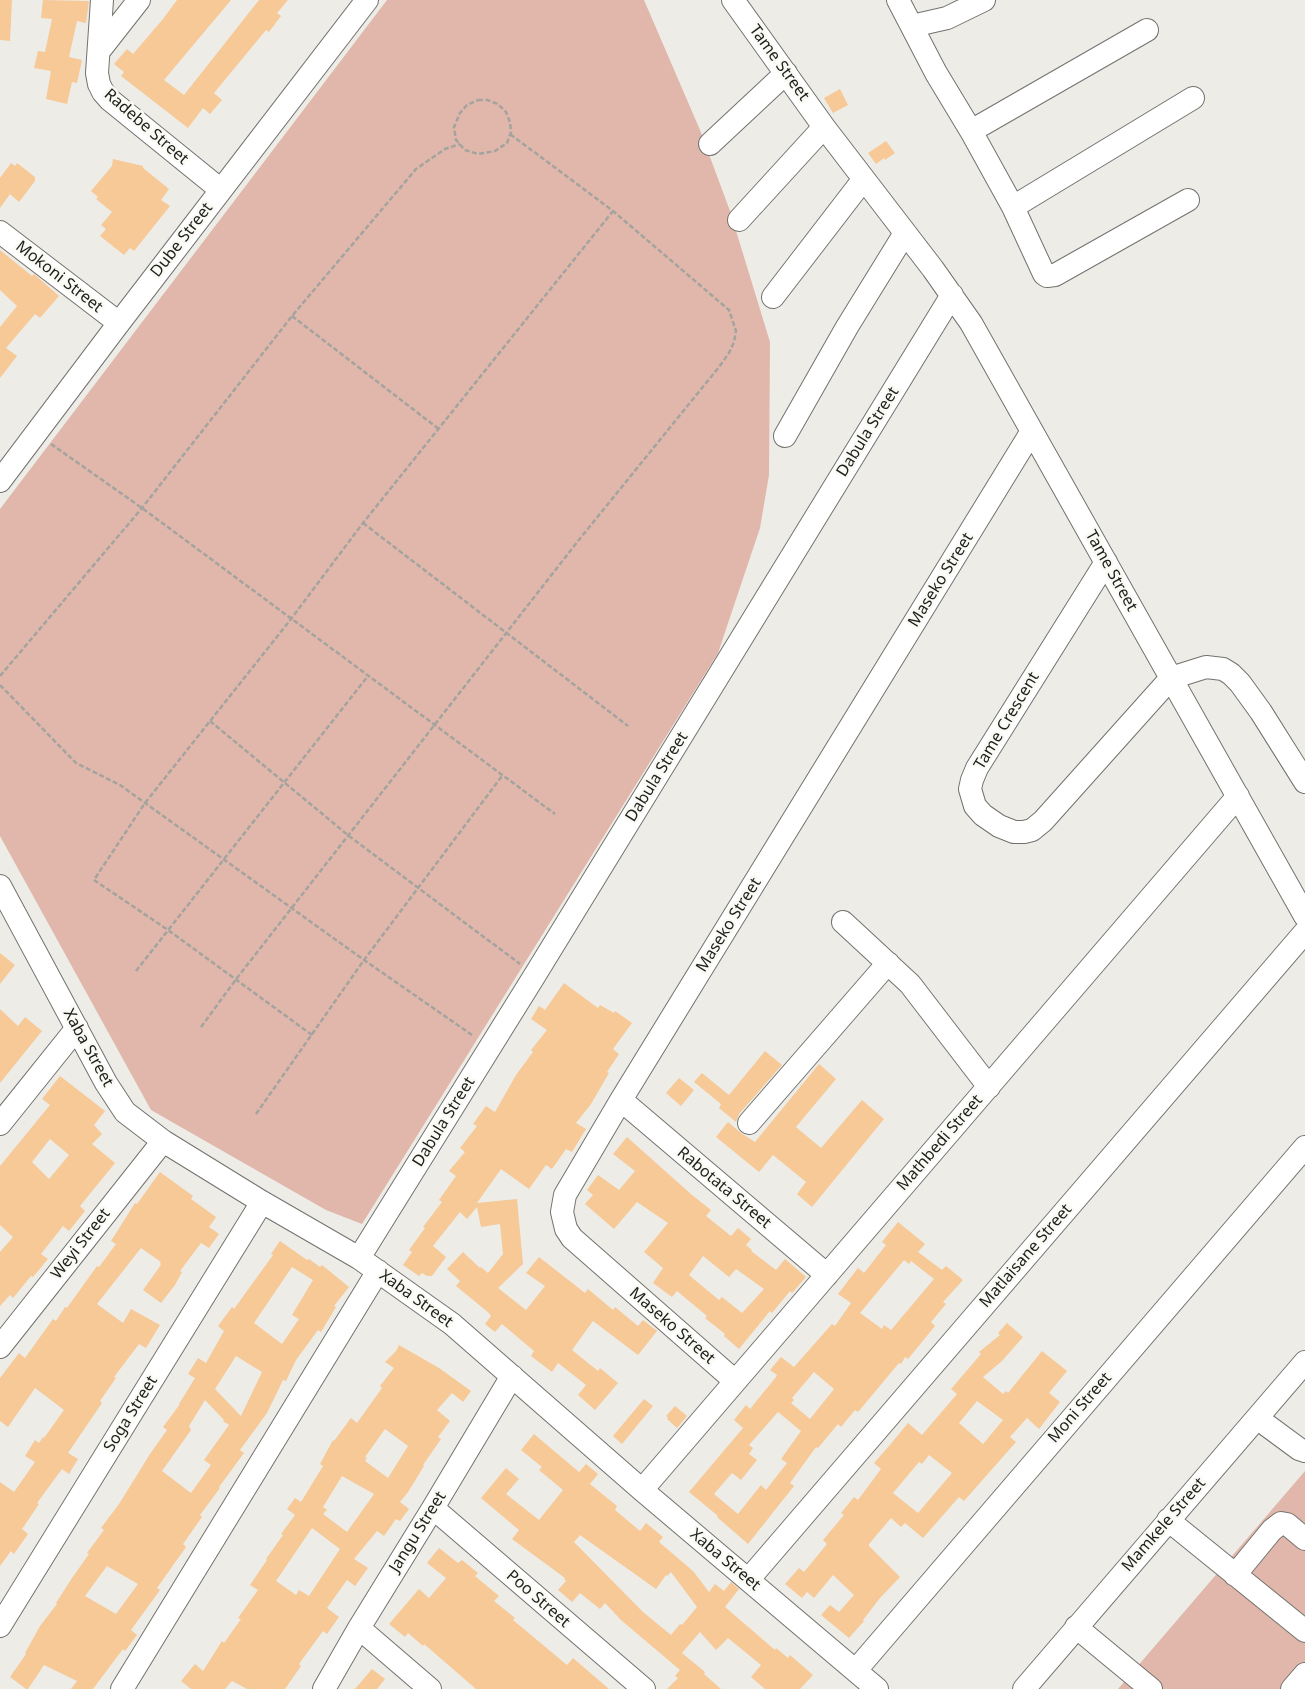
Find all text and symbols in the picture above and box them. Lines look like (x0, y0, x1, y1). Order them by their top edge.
street label: Tame Street (745, 21, 813, 105)
street label: Radebe Street (100, 85, 192, 169)
street label: Dube Street (147, 199, 217, 281)
street label: Mokoni Street (12, 237, 106, 317)
street label: Dabula Street (833, 384, 903, 480)
street label: Tame Street (1081, 527, 1141, 615)
street label: Maseko Street (904, 529, 978, 631)
street label: Tame Crescent (970, 669, 1044, 773)
street label: Dabula Street (622, 729, 692, 825)
street label: Maseko Street (692, 874, 766, 976)
street label: Xaba Street (59, 1006, 117, 1090)
street label: Dabula Street (409, 1074, 479, 1170)
street label: Mathbedi Street (893, 1091, 987, 1195)
street label: Rabotata Street (673, 1143, 775, 1233)
street label: Matlaisane Street (976, 1200, 1076, 1312)
street label: Weyi Street (47, 1205, 115, 1283)
street label: Xaba Street (376, 1266, 456, 1332)
street label: Maseko Street (625, 1284, 719, 1368)
street label: Moni Street (1044, 1369, 1116, 1447)
street label: Soga Street (100, 1372, 162, 1456)
street label: Mamkele Street (1118, 1474, 1210, 1576)
street label: Jangu Street (386, 1488, 450, 1576)
street label: Xaba Street (686, 1525, 764, 1595)
street label: Poo Street (502, 1566, 574, 1632)

